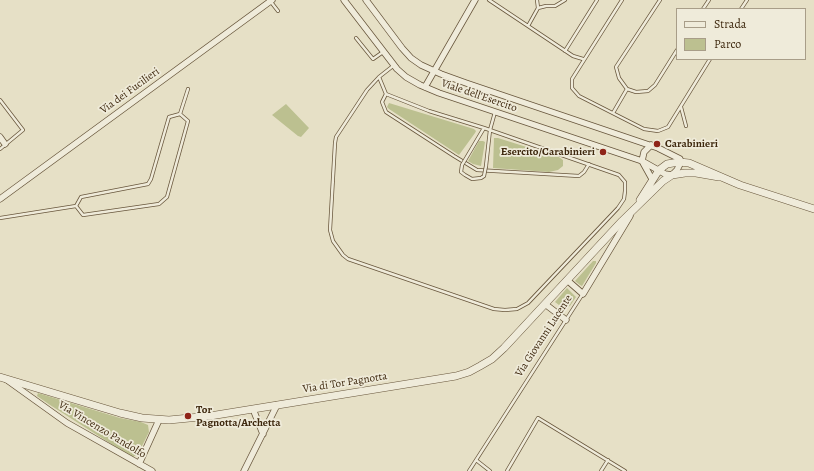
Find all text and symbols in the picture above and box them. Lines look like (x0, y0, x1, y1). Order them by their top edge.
legend (676, 8, 806, 60)
text: Strada (714, 16, 746, 32)
text: Parco (714, 36, 741, 52)
street label: Via dei Fucilieri (98, 65, 162, 117)
street label: Viale dell'Esercito (439, 77, 519, 115)
place label: Carabinieri (665, 137, 718, 151)
marker: Carabinieri (652, 139, 662, 149)
place label: Esercito/Carabinieri (501, 145, 595, 159)
marker: Esercito/Carabinieri (598, 147, 608, 157)
street label: Via Giovanni Lucente (513, 293, 575, 379)
street label: Via di Tor Pagnotta (302, 370, 388, 396)
street label: Via Vincenzo Pandolfo (56, 399, 148, 461)
place label: Tor Pagnotta/Archetta (196, 403, 281, 429)
marker: Tor Pagnotta/Archetta (183, 411, 193, 421)

